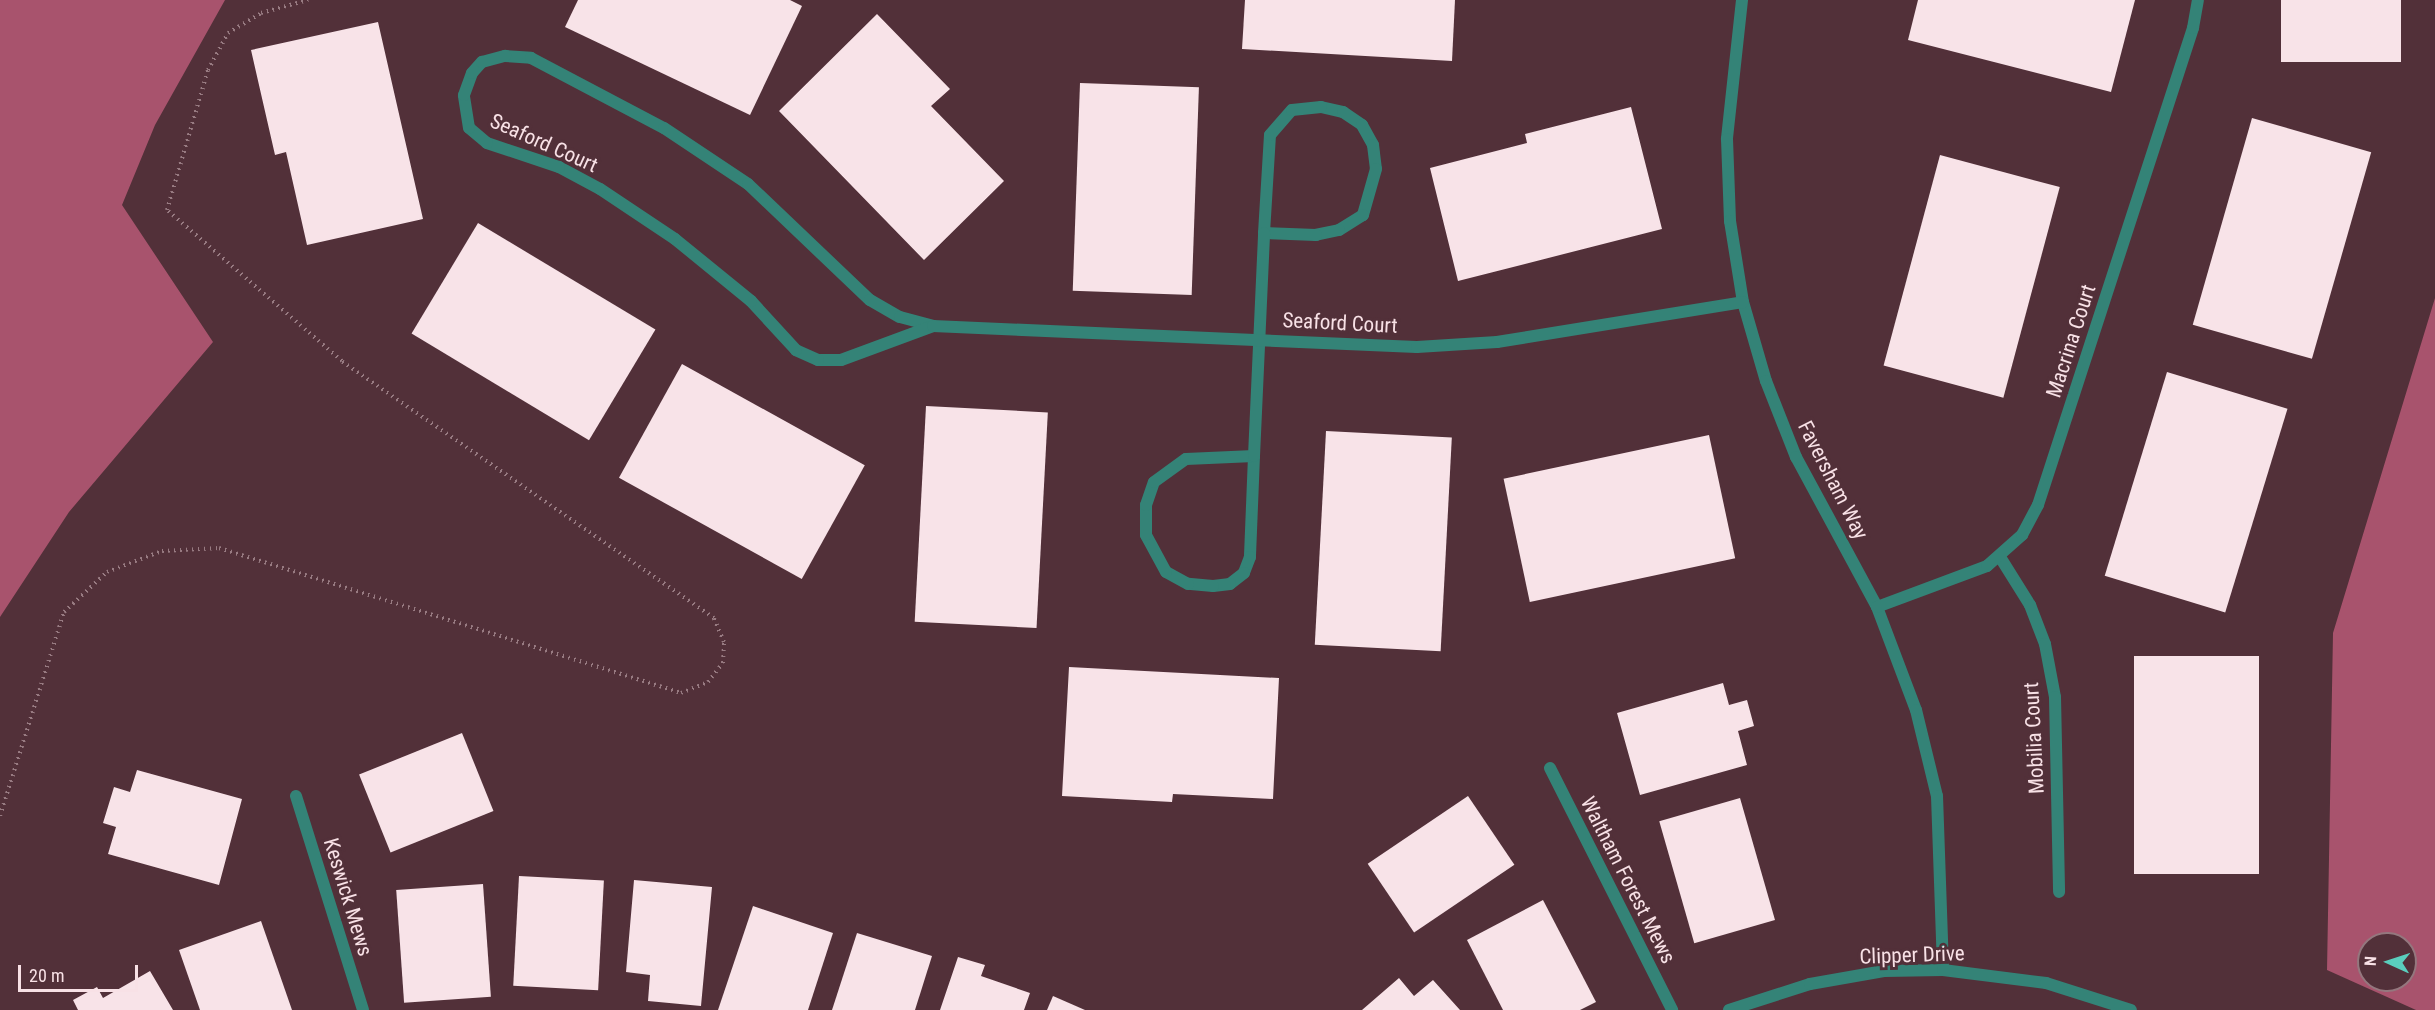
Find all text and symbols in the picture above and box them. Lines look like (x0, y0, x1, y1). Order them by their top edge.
street label: Seaford Court (486, 108, 602, 178)
street label: Macrina Court (2041, 281, 2101, 401)
street label: Seaford Court (1282, 307, 1398, 339)
street label: Faversham Way (1792, 417, 1874, 543)
street label: Mobilia Court (2018, 682, 2050, 794)
street label: Waltham Forest Mews (1575, 792, 1681, 968)
street label: Keswick Mews (318, 835, 378, 959)
north arrow (2357, 932, 2417, 992)
street label: Clipper Drive (1859, 941, 1965, 969)
scale bar (21, 953, 141, 991)
text: N (2361, 956, 2380, 967)
text: 20 m (29, 965, 64, 986)

